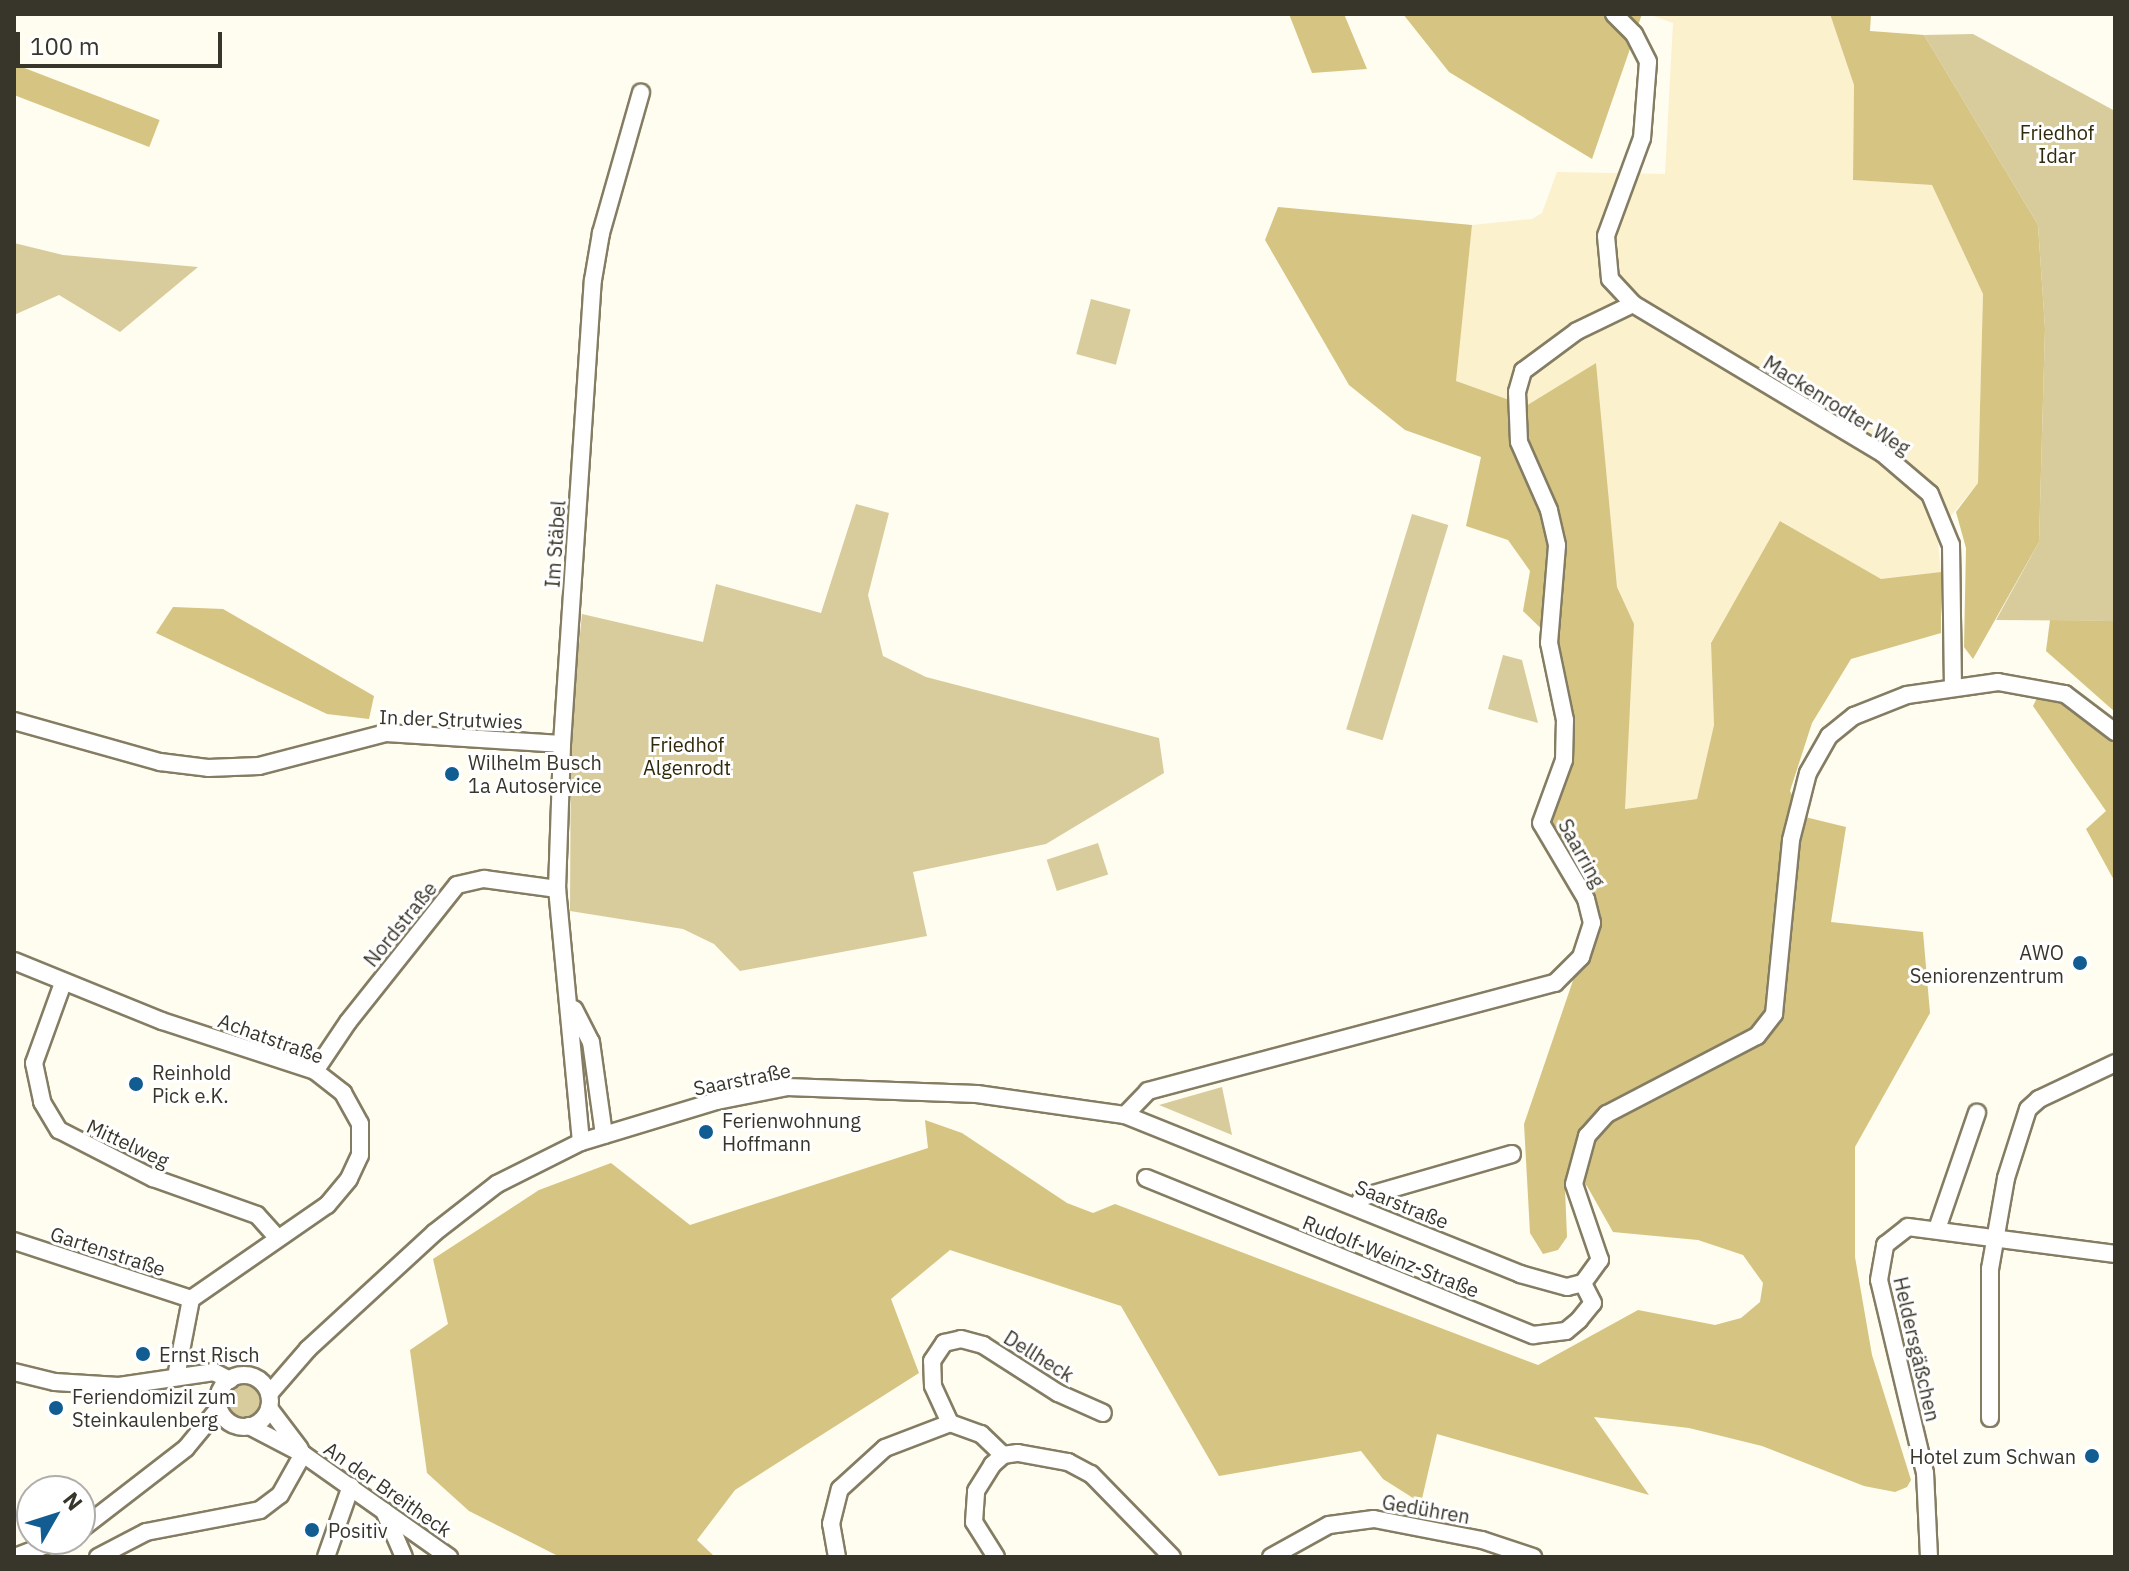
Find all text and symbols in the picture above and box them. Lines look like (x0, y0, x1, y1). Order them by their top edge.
scale bar (20, 16, 226, 66)
text: 100 m (30, 30, 100, 62)
park label: Friedhof Idar (2020, 121, 2094, 168)
street label: Mackenrodter Weg (1759, 350, 1915, 460)
street label: Im Stäbel (540, 500, 570, 588)
street label: In der Strutwies (379, 704, 523, 734)
park label: Friedhof Algenrodt (643, 733, 731, 780)
place label: Wilhelm Busch 1a Autoservice (468, 750, 602, 797)
marker: Wilhelm Busch 1a Autoservice (443, 765, 461, 783)
street label: Saarring (1553, 815, 1611, 891)
street label: Nordstraße (358, 877, 442, 971)
place label: AWO Seniorenzentrum (1910, 940, 2064, 987)
marker: AWO Seniorenzentrum (2071, 954, 2089, 972)
street label: Achatstraße (215, 1008, 327, 1068)
street label: Saarstraße (691, 1058, 793, 1100)
place label: Reinhold Pick e.K. (152, 1060, 231, 1107)
marker: Reinhold Pick e.K. (127, 1075, 145, 1093)
place label: Ferienwohnung Hoffmann (722, 1108, 861, 1155)
street label: Mittelweg (83, 1113, 173, 1173)
marker: Ferienwohnung Hoffmann (697, 1123, 715, 1141)
street label: Saarstraße (1352, 1174, 1452, 1234)
street label: Rudolf-Weinz-Straße (1299, 1210, 1483, 1302)
street label: Gartenstraße (47, 1221, 169, 1281)
street label: Heldersgäßchen (1889, 1274, 1945, 1424)
street label: Dellheck (1000, 1325, 1078, 1387)
place label: Ernst Risch (159, 1342, 260, 1366)
marker: Ernst Risch (134, 1345, 152, 1363)
place label: Feriendomizil zum Steinkaulenberg (72, 1384, 236, 1431)
marker: Feriendomizil zum Steinkaulenberg (47, 1399, 65, 1417)
street label: An der Breitheck (320, 1436, 456, 1542)
place label: Hotel zum Schwan (1910, 1444, 2076, 1468)
marker: Hotel zum Schwan (2083, 1447, 2101, 1465)
north arrow (16, 1475, 96, 1555)
text: N (57, 1486, 90, 1516)
street label: Gedühren (1380, 1489, 1472, 1529)
place label: Positiv (328, 1518, 388, 1542)
marker: Positiv (303, 1521, 321, 1539)

